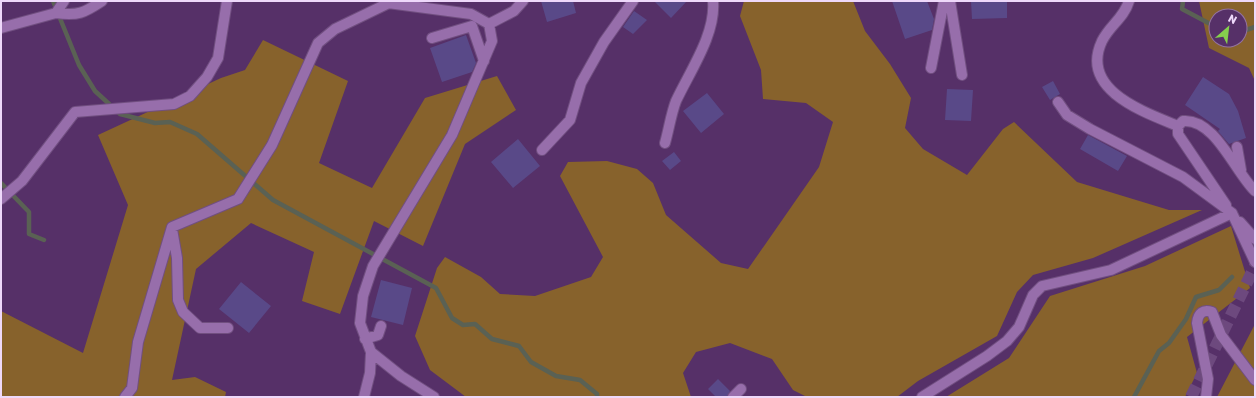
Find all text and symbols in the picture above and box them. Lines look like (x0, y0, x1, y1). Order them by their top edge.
north arrow (1208, 8, 1248, 48)
text: N (1226, 12, 1239, 27)

